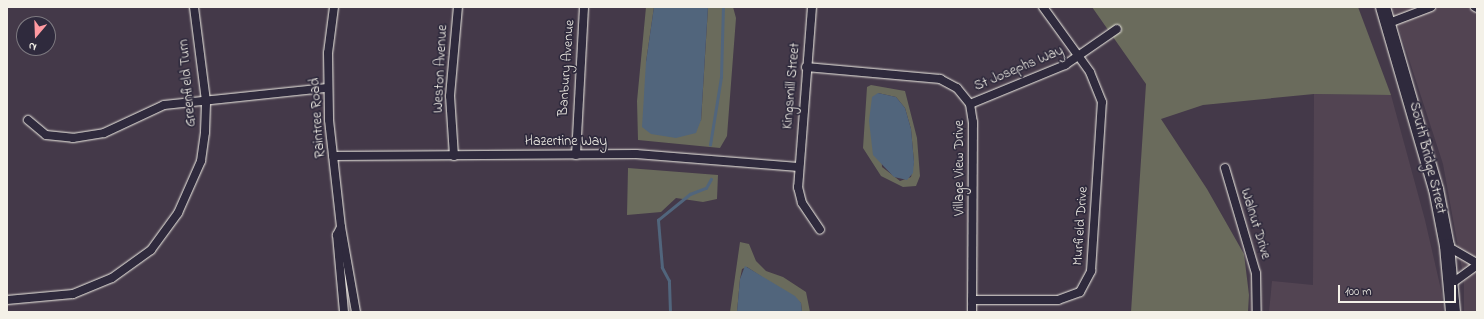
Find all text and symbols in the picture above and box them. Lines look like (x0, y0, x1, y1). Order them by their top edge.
north arrow (16, 16, 56, 56)
street label: Banbury Avenue (555, 19, 579, 117)
street label: Weston Avenue (430, 24, 452, 114)
text: N (26, 38, 39, 55)
street label: Greenfield Turn (176, 38, 200, 128)
street label: Kingsmill Street (780, 42, 804, 130)
street label: St Josephs Way (972, 43, 1066, 95)
street label: Raintree Road (307, 77, 329, 159)
street label: South Bridge Street (1405, 100, 1449, 216)
street label: Village View Drive (952, 120, 968, 216)
street label: Hazertine Way (525, 134, 607, 150)
street label: Murfield Drive (1070, 186, 1092, 266)
street label: Walnut Drive (1236, 187, 1274, 261)
scale bar (1340, 277, 1458, 303)
text: 100 m (1345, 283, 1372, 301)

